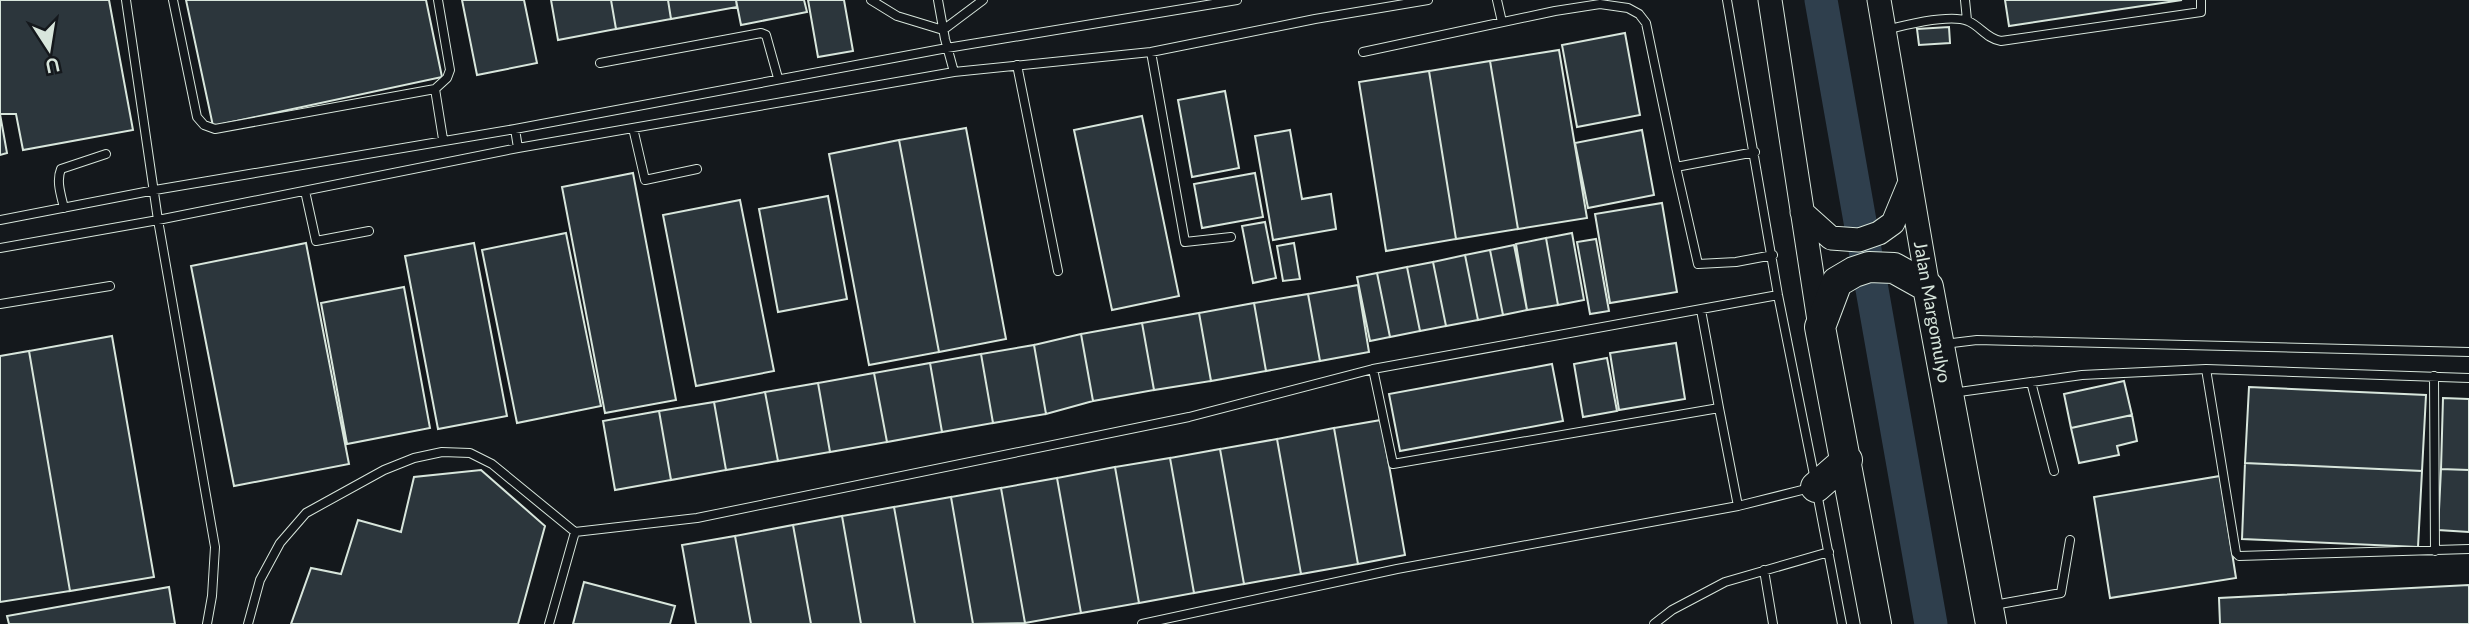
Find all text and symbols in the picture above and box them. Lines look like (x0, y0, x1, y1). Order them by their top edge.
north arrow (14, 14, 84, 84)
text: U (43, 53, 62, 79)
street label: Jalan Margomulyo (1910, 239, 1956, 385)

